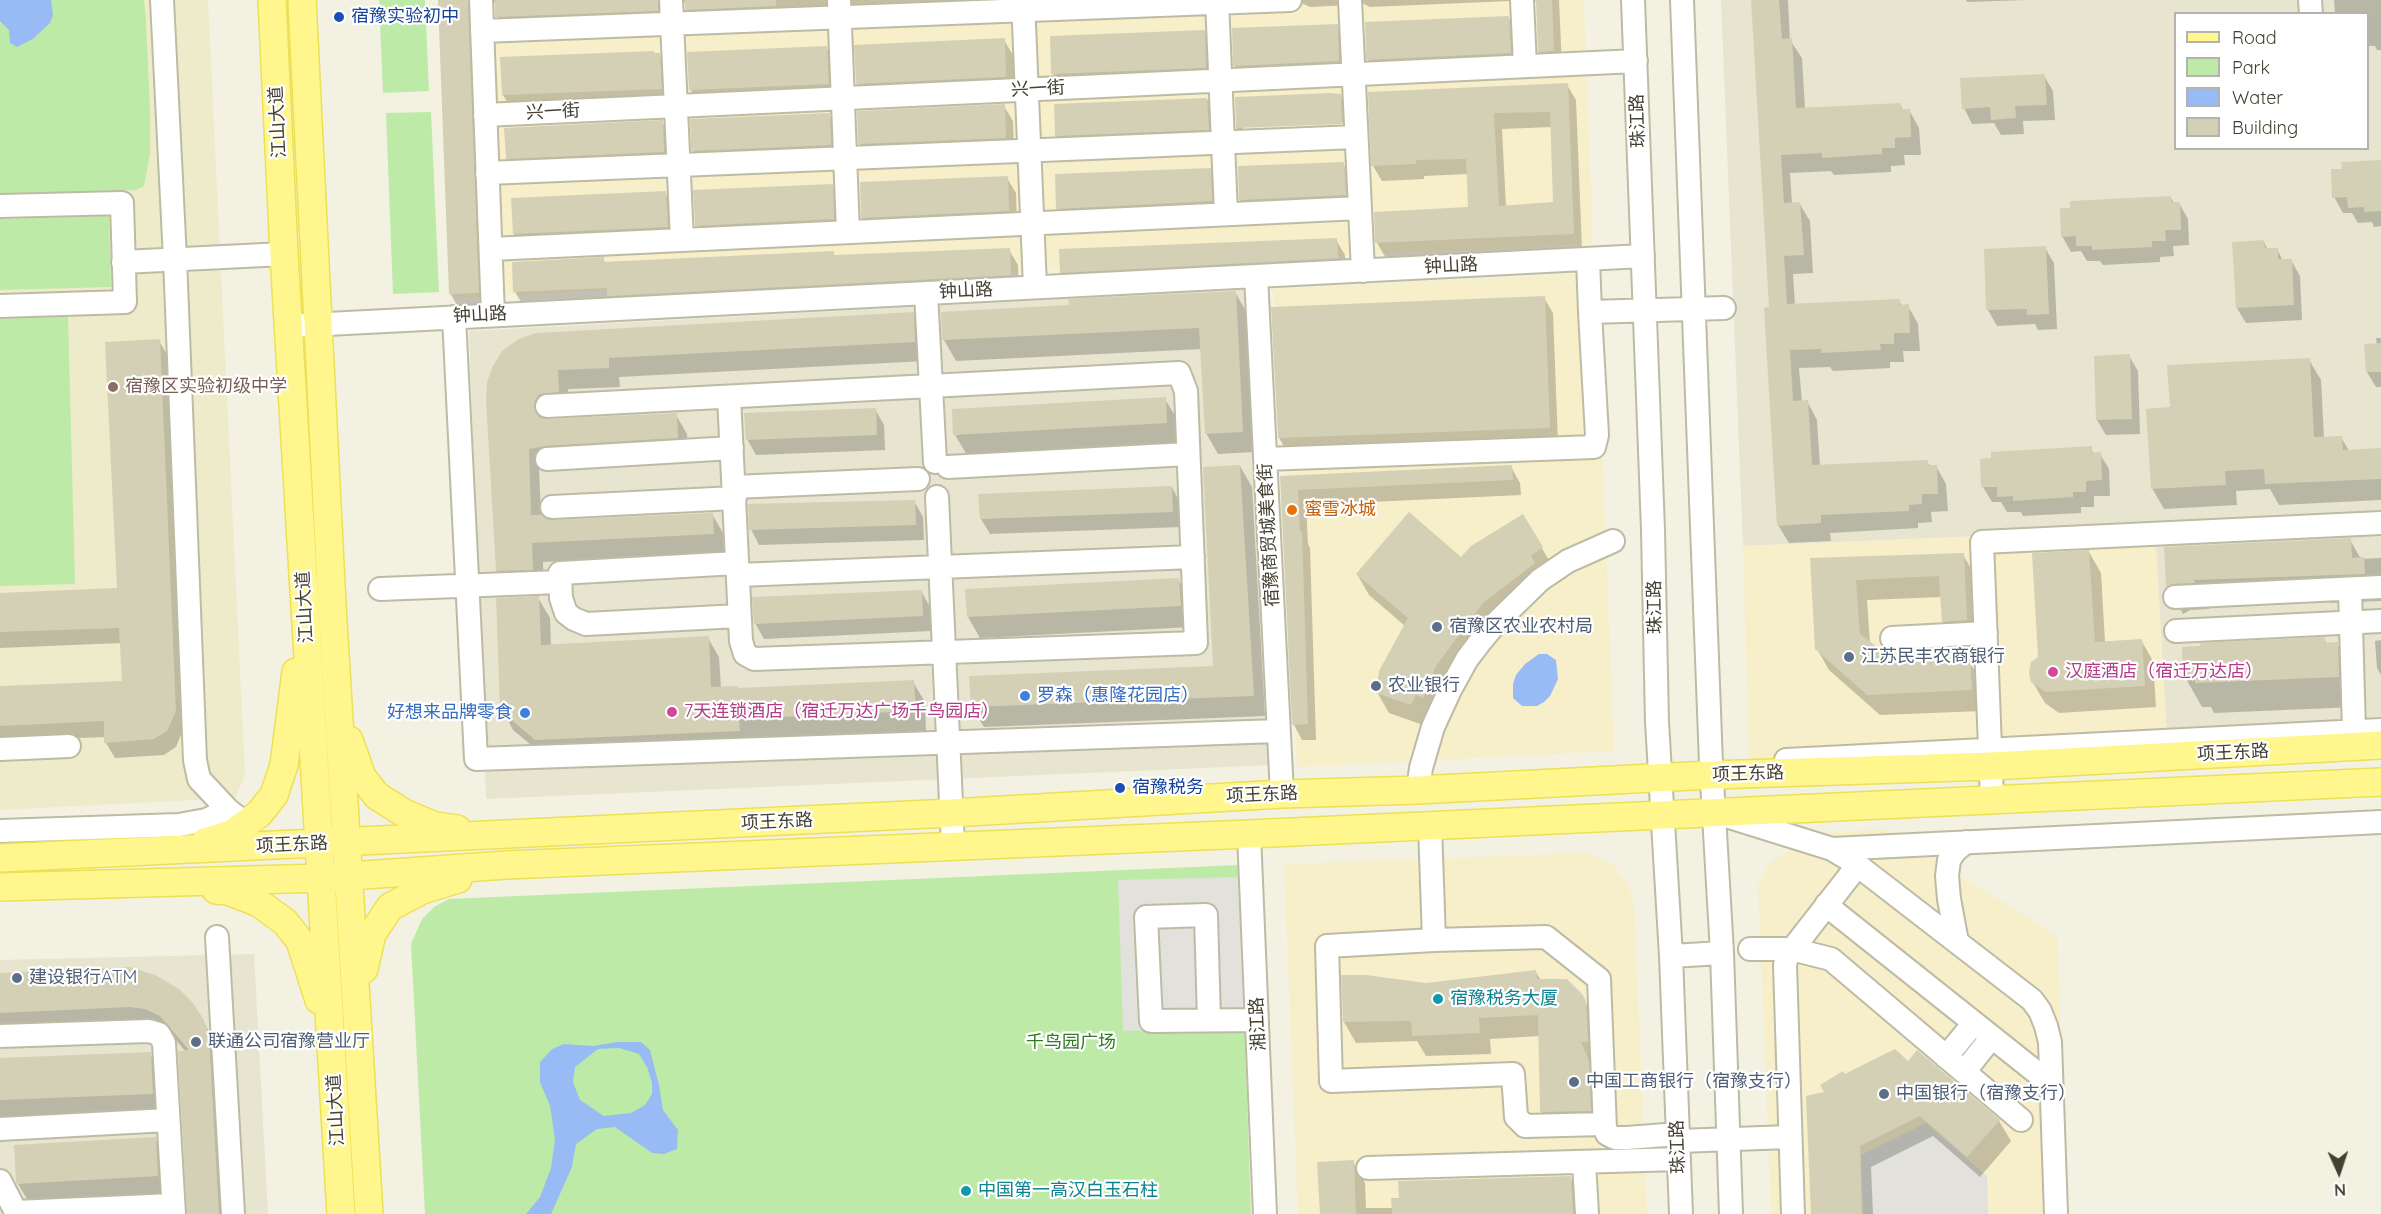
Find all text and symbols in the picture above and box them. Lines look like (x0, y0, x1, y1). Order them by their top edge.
place label: 宿豫实验初中 (351, 6, 459, 28)
marker: 宿豫实验初中 (332, 10, 346, 24)
legend (2174, 12, 2369, 150)
text: Road (2232, 26, 2277, 49)
text: Park (2232, 56, 2270, 79)
street label: 兴一街 (1010, 77, 1066, 101)
street label: 江山大道 (265, 85, 291, 159)
text: Water (2232, 86, 2283, 109)
street label: 珠江路 (1626, 94, 1650, 148)
street label: 兴一街 (525, 100, 581, 124)
text: Building (2232, 116, 2298, 139)
street label: 钟山路 (1423, 254, 1479, 278)
street label: 钟山路 (938, 279, 994, 303)
street label: 钟山路 (452, 303, 508, 327)
place label: 宿豫区实验初级中学 (125, 376, 287, 398)
marker: 宿豫区实验初级中学 (106, 380, 120, 394)
street label: 宿豫商贸城美食街 (1254, 463, 1284, 607)
place label: 蜜雪冰城 (1304, 499, 1376, 521)
marker: 蜜雪冰城 (1285, 503, 1299, 517)
street label: 江山大道 (292, 570, 318, 644)
street label: 珠江路 (1644, 580, 1666, 634)
place label: 宿豫区农业农村局 (1449, 616, 1593, 638)
marker: 宿豫区农业农村局 (1430, 620, 1444, 634)
place label: 江苏民丰农商银行 (1861, 646, 2005, 668)
marker: 江苏民丰农商银行 (1842, 650, 1856, 664)
place label: 汉庭酒店（宿迁万达店） (2065, 661, 2263, 683)
marker: 汉庭酒店（宿迁万达店） (2046, 665, 2060, 679)
place label: 农业银行 (1388, 675, 1460, 697)
marker: 农业银行 (1369, 679, 1383, 693)
place label: 罗森（惠隆花园店） (1037, 685, 1199, 707)
marker: 罗森（惠隆花园店） (1018, 689, 1032, 703)
place label: 7天连锁酒店（宿迁万达广场千鸟园店） (684, 701, 999, 723)
place label: 好想来品牌零食 (387, 702, 513, 724)
marker: 7天连锁酒店（宿迁万达广场千鸟园店） (665, 705, 679, 719)
marker: 好想来品牌零食 (518, 706, 532, 720)
street label: 项王东路 (2196, 740, 2270, 766)
street label: 项王东路 (1712, 762, 1784, 786)
place label: 宿豫税务 (1132, 777, 1204, 799)
marker: 宿豫税务 (1113, 781, 1127, 795)
street label: 项王东路 (1225, 782, 1299, 808)
street label: 项王东路 (740, 809, 814, 835)
street label: 项王东路 (255, 832, 329, 858)
place label: 建设银行ATM (29, 967, 138, 989)
marker: 建设银行ATM (10, 971, 24, 985)
place label: 宿豫税务大厦 (1450, 988, 1558, 1010)
marker: 宿豫税务大厦 (1431, 992, 1445, 1006)
street label: 湘江路 (1246, 996, 1270, 1052)
place label: 联通公司宿豫营业厅 (208, 1031, 370, 1053)
park label: 千鸟园广场 (1026, 1032, 1116, 1054)
marker: 联通公司宿豫营业厅 (189, 1035, 203, 1049)
place label: 中国工商银行（宿豫支行） (1586, 1071, 1802, 1093)
street label: 江山大道 (323, 1073, 349, 1147)
marker: 中国工商银行（宿豫支行） (1567, 1075, 1581, 1089)
place label: 中国银行（宿豫支行） (1896, 1083, 2076, 1105)
marker: 中国银行（宿豫支行） (1877, 1087, 1891, 1101)
street label: 珠江路 (1666, 1120, 1690, 1174)
north arrow (2309, 1142, 2369, 1202)
place label: 中国第一高汉白玉石柱 (978, 1180, 1158, 1202)
text: N (2334, 1180, 2346, 1200)
marker: 中国第一高汉白玉石柱 (959, 1184, 973, 1198)

